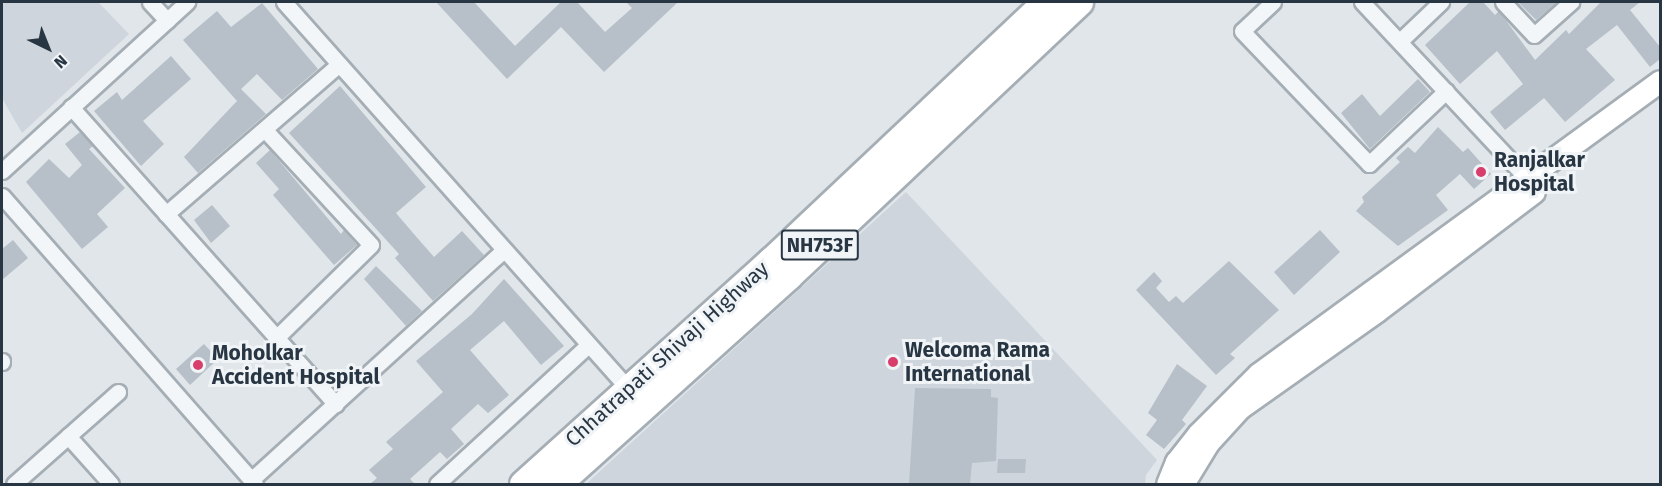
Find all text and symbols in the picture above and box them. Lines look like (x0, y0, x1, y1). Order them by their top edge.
north arrow (18, 18, 78, 78)
text: N (50, 51, 71, 72)
place label: Ranjalkar Hospital (1494, 147, 1585, 197)
marker: Ranjalkar Hospital (1472, 163, 1490, 181)
road number: NH753F (780, 228, 860, 262)
street label: Chhatrapati Shivaji Highway (560, 256, 774, 452)
place label: Welcoma Rama International (905, 337, 1050, 387)
place label: Moholkar Accident Hospital (212, 340, 380, 390)
marker: Welcoma Rama International (886, 355, 900, 369)
marker: Moholkar Accident Hospital (189, 356, 207, 374)

